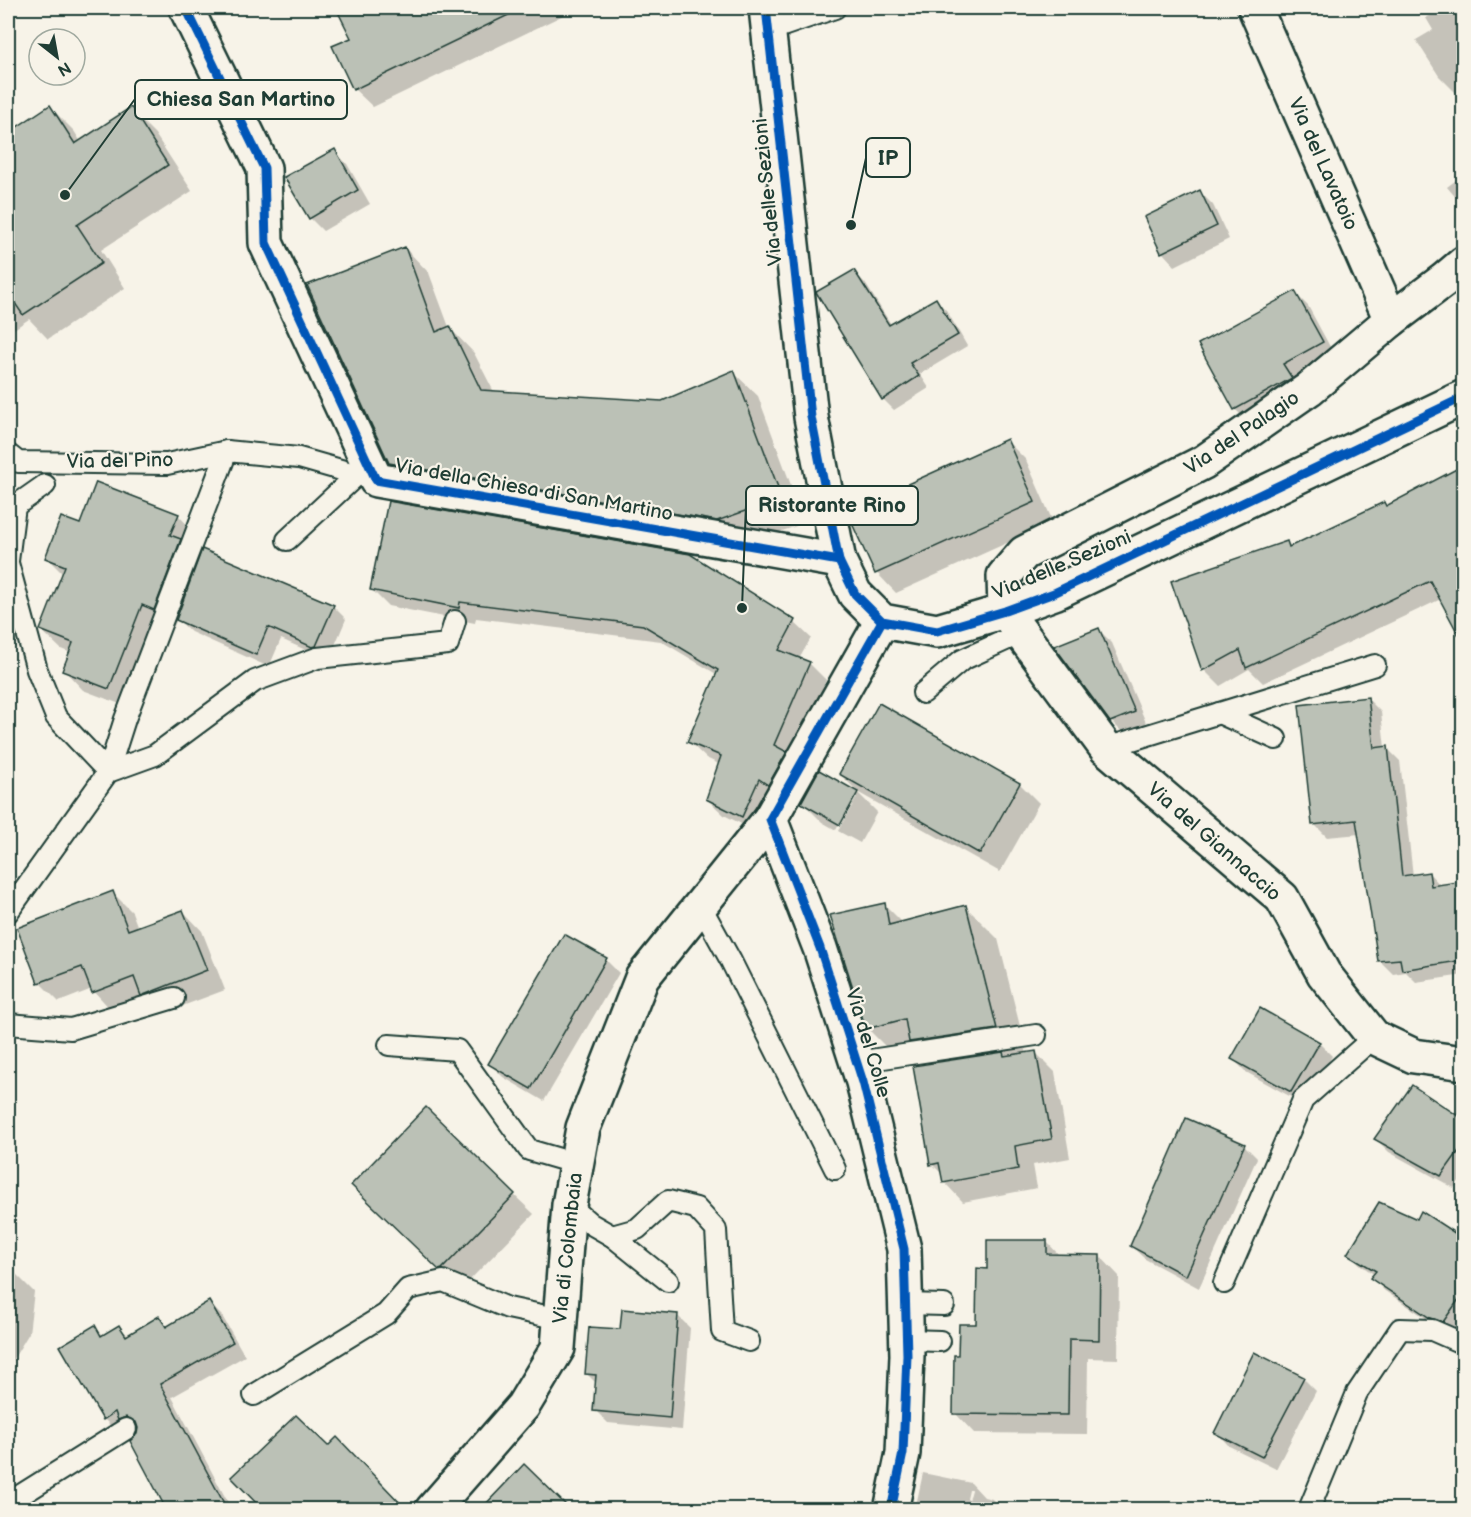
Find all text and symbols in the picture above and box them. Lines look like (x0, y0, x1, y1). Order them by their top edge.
north arrow (27, 27, 87, 87)
text: N (54, 57, 74, 80)
callout: Chiesa San Martino (135, 80, 347, 119)
text: Chiesa San Martino (147, 87, 335, 112)
street label: Via del Lavatoio (1283, 94, 1363, 234)
street label: Via delle Sezioni (748, 117, 788, 267)
callout: IP (866, 138, 910, 177)
text: IP (878, 146, 899, 171)
street label: Via del Palagio (1180, 386, 1304, 480)
street label: Via del Pino (66, 448, 174, 474)
street label: Via della Chiesa di San Martino (393, 454, 675, 526)
callout: Ristorante Rino (746, 486, 918, 525)
text: Ristorante Rino (758, 493, 906, 518)
street label: Via delle Sezioni (989, 525, 1135, 605)
street label: Via del Giannaccio (1142, 777, 1286, 907)
street label: Via del Colle (840, 985, 896, 1101)
street label: Via di Colombaia (548, 1171, 588, 1325)

